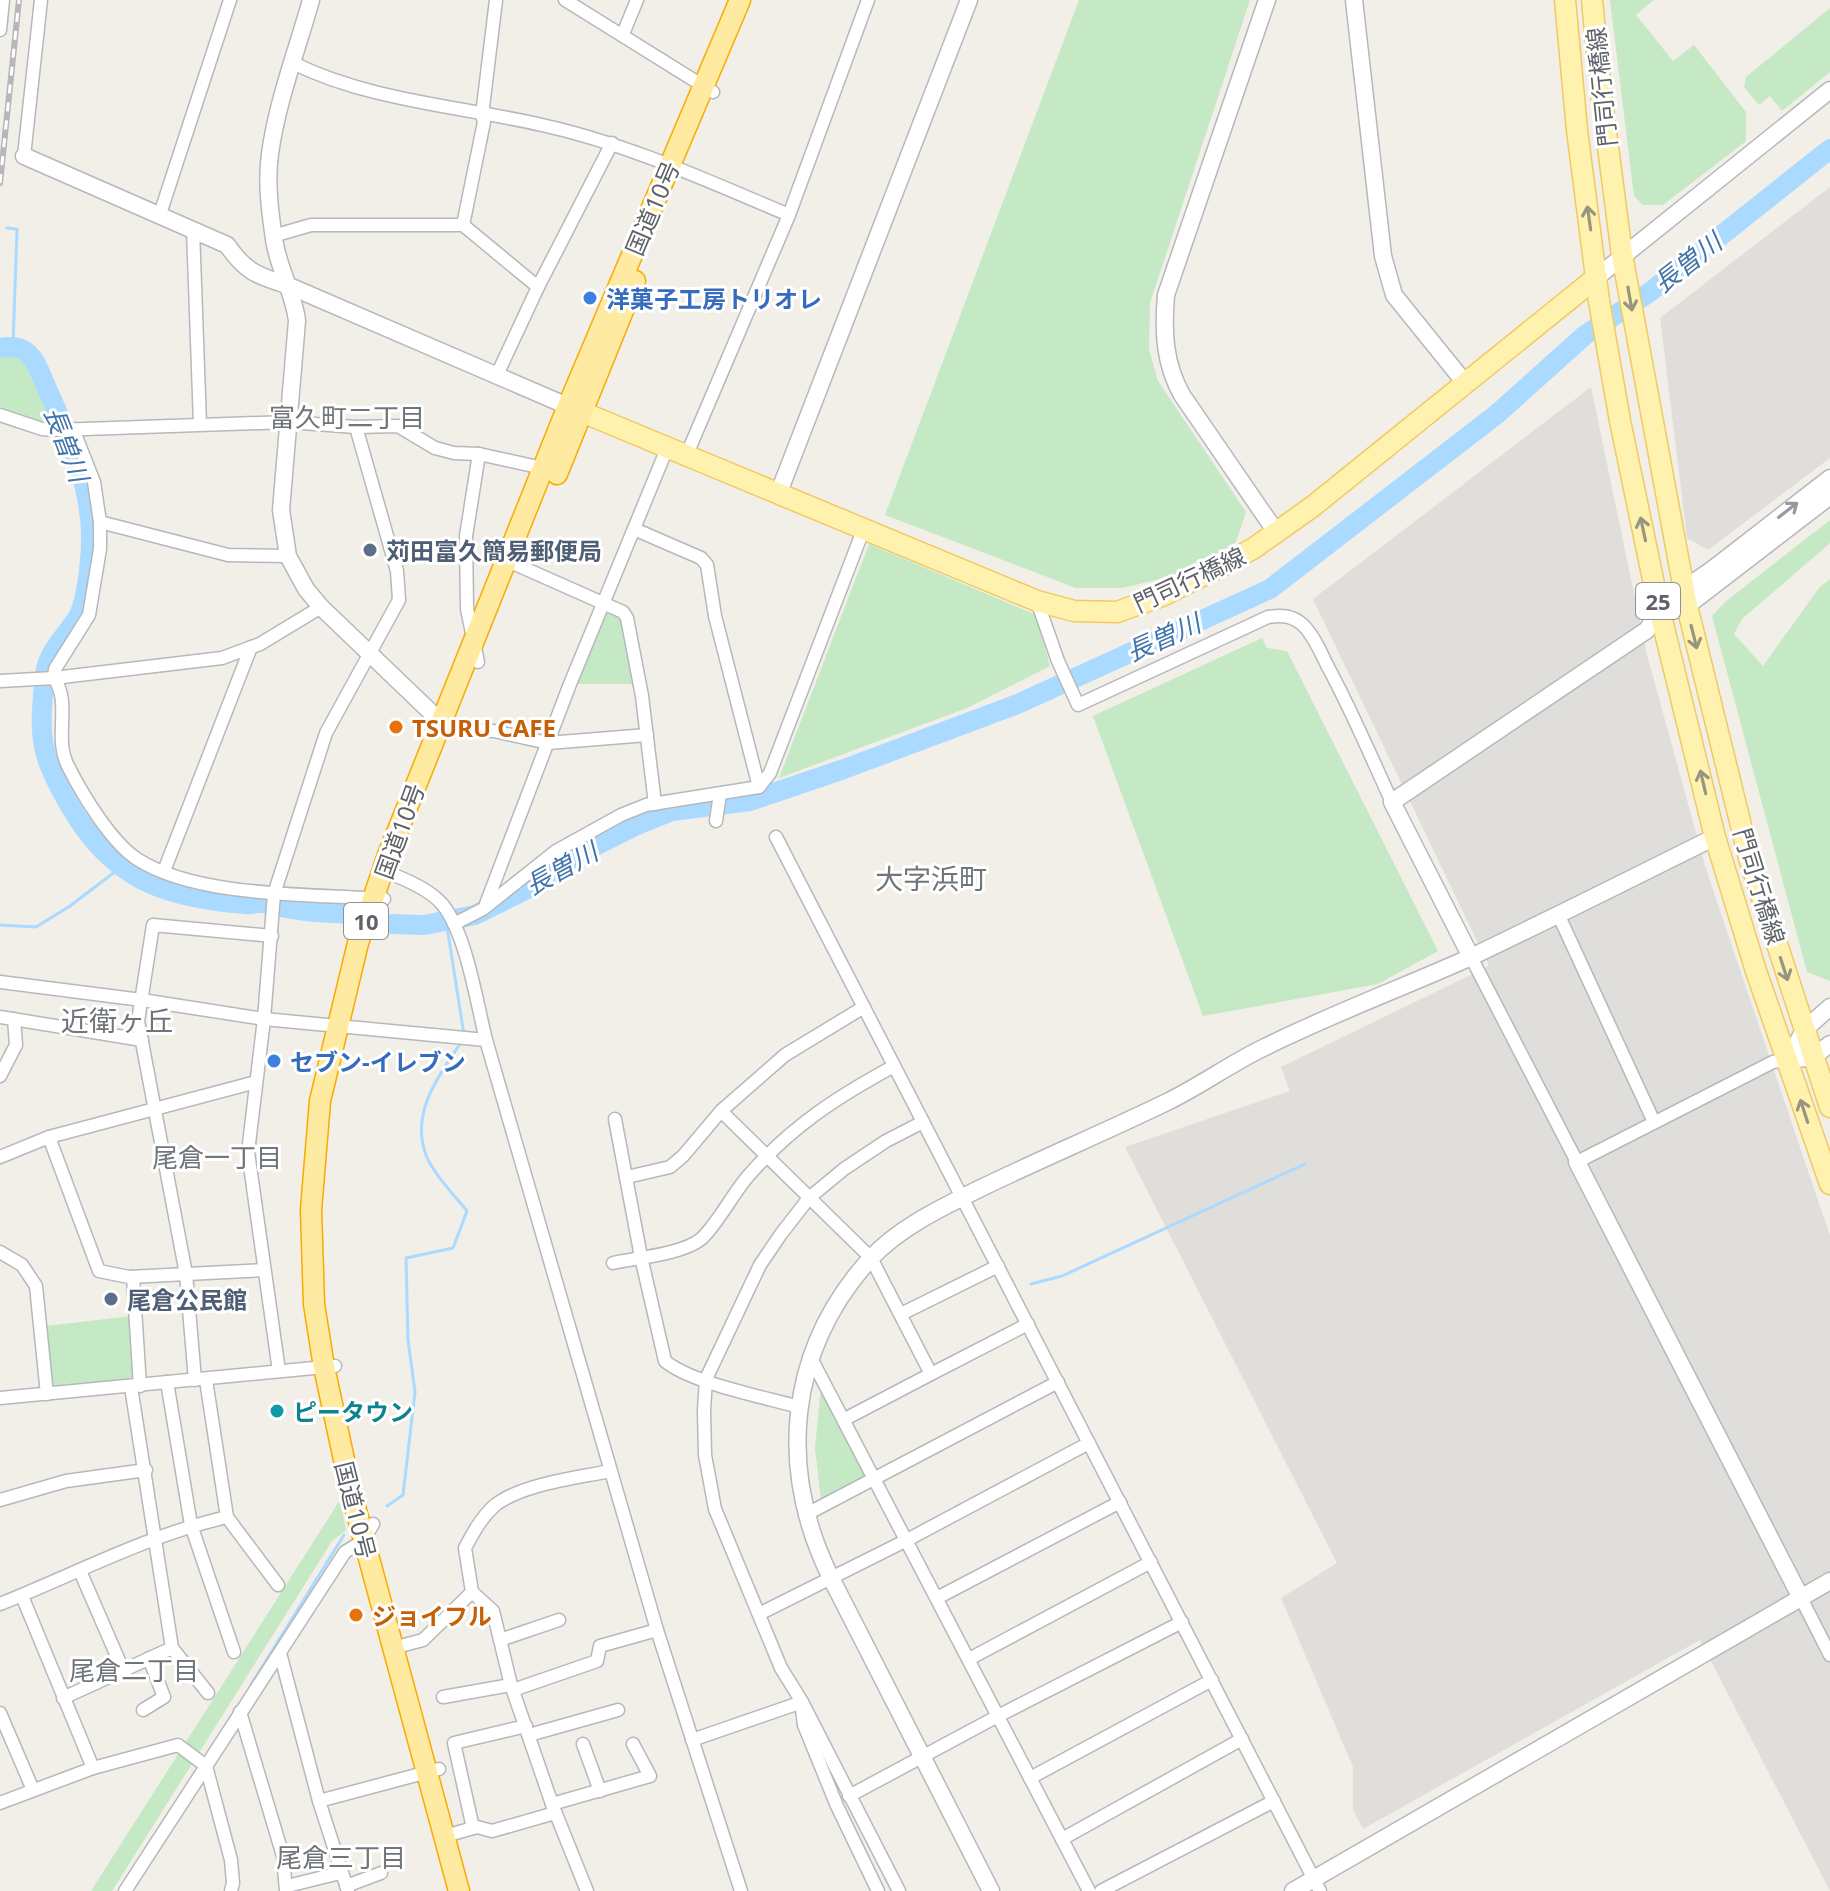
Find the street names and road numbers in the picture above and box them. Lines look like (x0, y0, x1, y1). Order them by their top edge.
street label: 門司行橋線 (1578, 26, 1624, 148)
street label: 国道10号 (617, 156, 687, 260)
street label: 門司行橋線 (1128, 539, 1250, 619)
road number: 25 (1636, 583, 1680, 619)
street label: 国道10号 (366, 779, 432, 883)
street label: 門司行橋線 (1727, 824, 1793, 948)
road number: 10 (344, 903, 388, 939)
street label: 国道10号 (328, 1458, 384, 1562)

